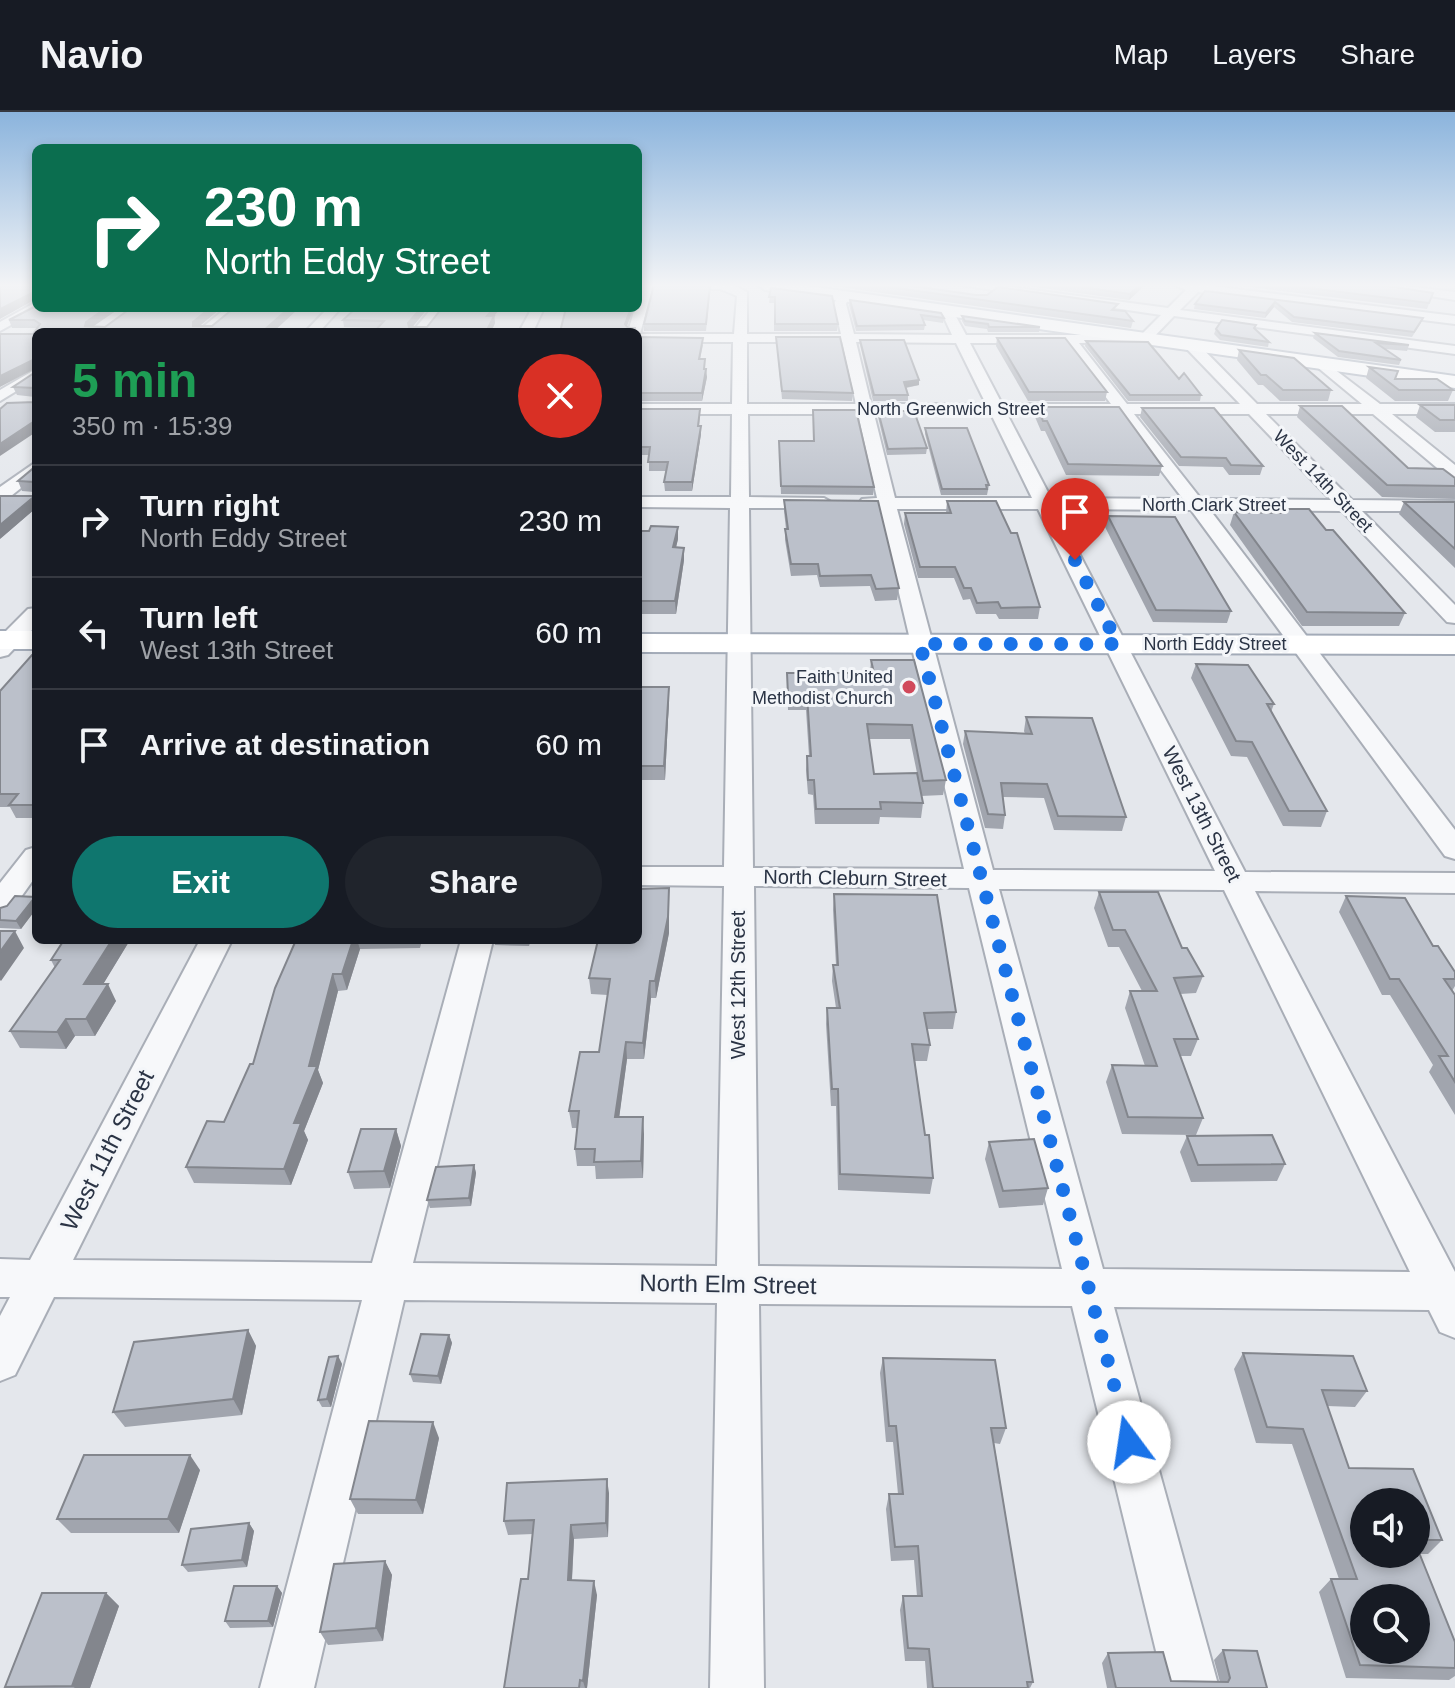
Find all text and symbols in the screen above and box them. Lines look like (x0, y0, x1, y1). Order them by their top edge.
text: Navio (40, 34, 143, 76)
text: Map (1114, 39, 1168, 70)
text: Layers (1212, 39, 1296, 70)
text: Share (1340, 39, 1415, 70)
text: 230 m (204, 175, 363, 238)
icon: right (72, 176, 176, 280)
text: North Eddy Street (204, 241, 490, 282)
text: 5 min (72, 354, 197, 407)
button: close (518, 354, 602, 438)
street label: North Greenwich Street (857, 399, 1045, 419)
text: 350 m · 15:39 (72, 411, 232, 441)
street label: West 14th Street (1269, 426, 1377, 536)
pin (1041, 478, 1109, 560)
text: Turn right (140, 489, 279, 522)
icon: arrive (1053, 490, 1097, 534)
street label: North Clark Street (1142, 495, 1286, 515)
icon: right (72, 499, 116, 543)
text: 230 m (519, 504, 602, 537)
text: North Eddy Street (140, 523, 347, 553)
text: Turn left (140, 601, 258, 634)
icon: left (72, 611, 116, 655)
text: 60 m (535, 616, 602, 649)
street label: North Eddy Street (1143, 634, 1287, 654)
text: West 13th Street (140, 635, 333, 665)
place label: Faith United Methodist Church (752, 667, 893, 708)
marker: Faith United Methodist Church (900, 678, 918, 696)
icon: arrive (72, 723, 116, 767)
text: Arrive at destination (140, 728, 430, 761)
text: 60 m (535, 728, 602, 761)
street label: West 13th Street (1158, 743, 1246, 886)
button: Exit (72, 836, 329, 928)
button: Share (345, 836, 602, 928)
street label: North Cleburn Street (763, 865, 947, 891)
street label: West 12th Street (727, 910, 749, 1059)
street label: West 11th Street (55, 1065, 159, 1235)
street label: North Elm Street (639, 1269, 817, 1299)
position arrow (1087, 1400, 1171, 1484)
map controls (1350, 1488, 1430, 1664)
button: sound (1350, 1488, 1430, 1568)
button: search (1350, 1584, 1430, 1664)

